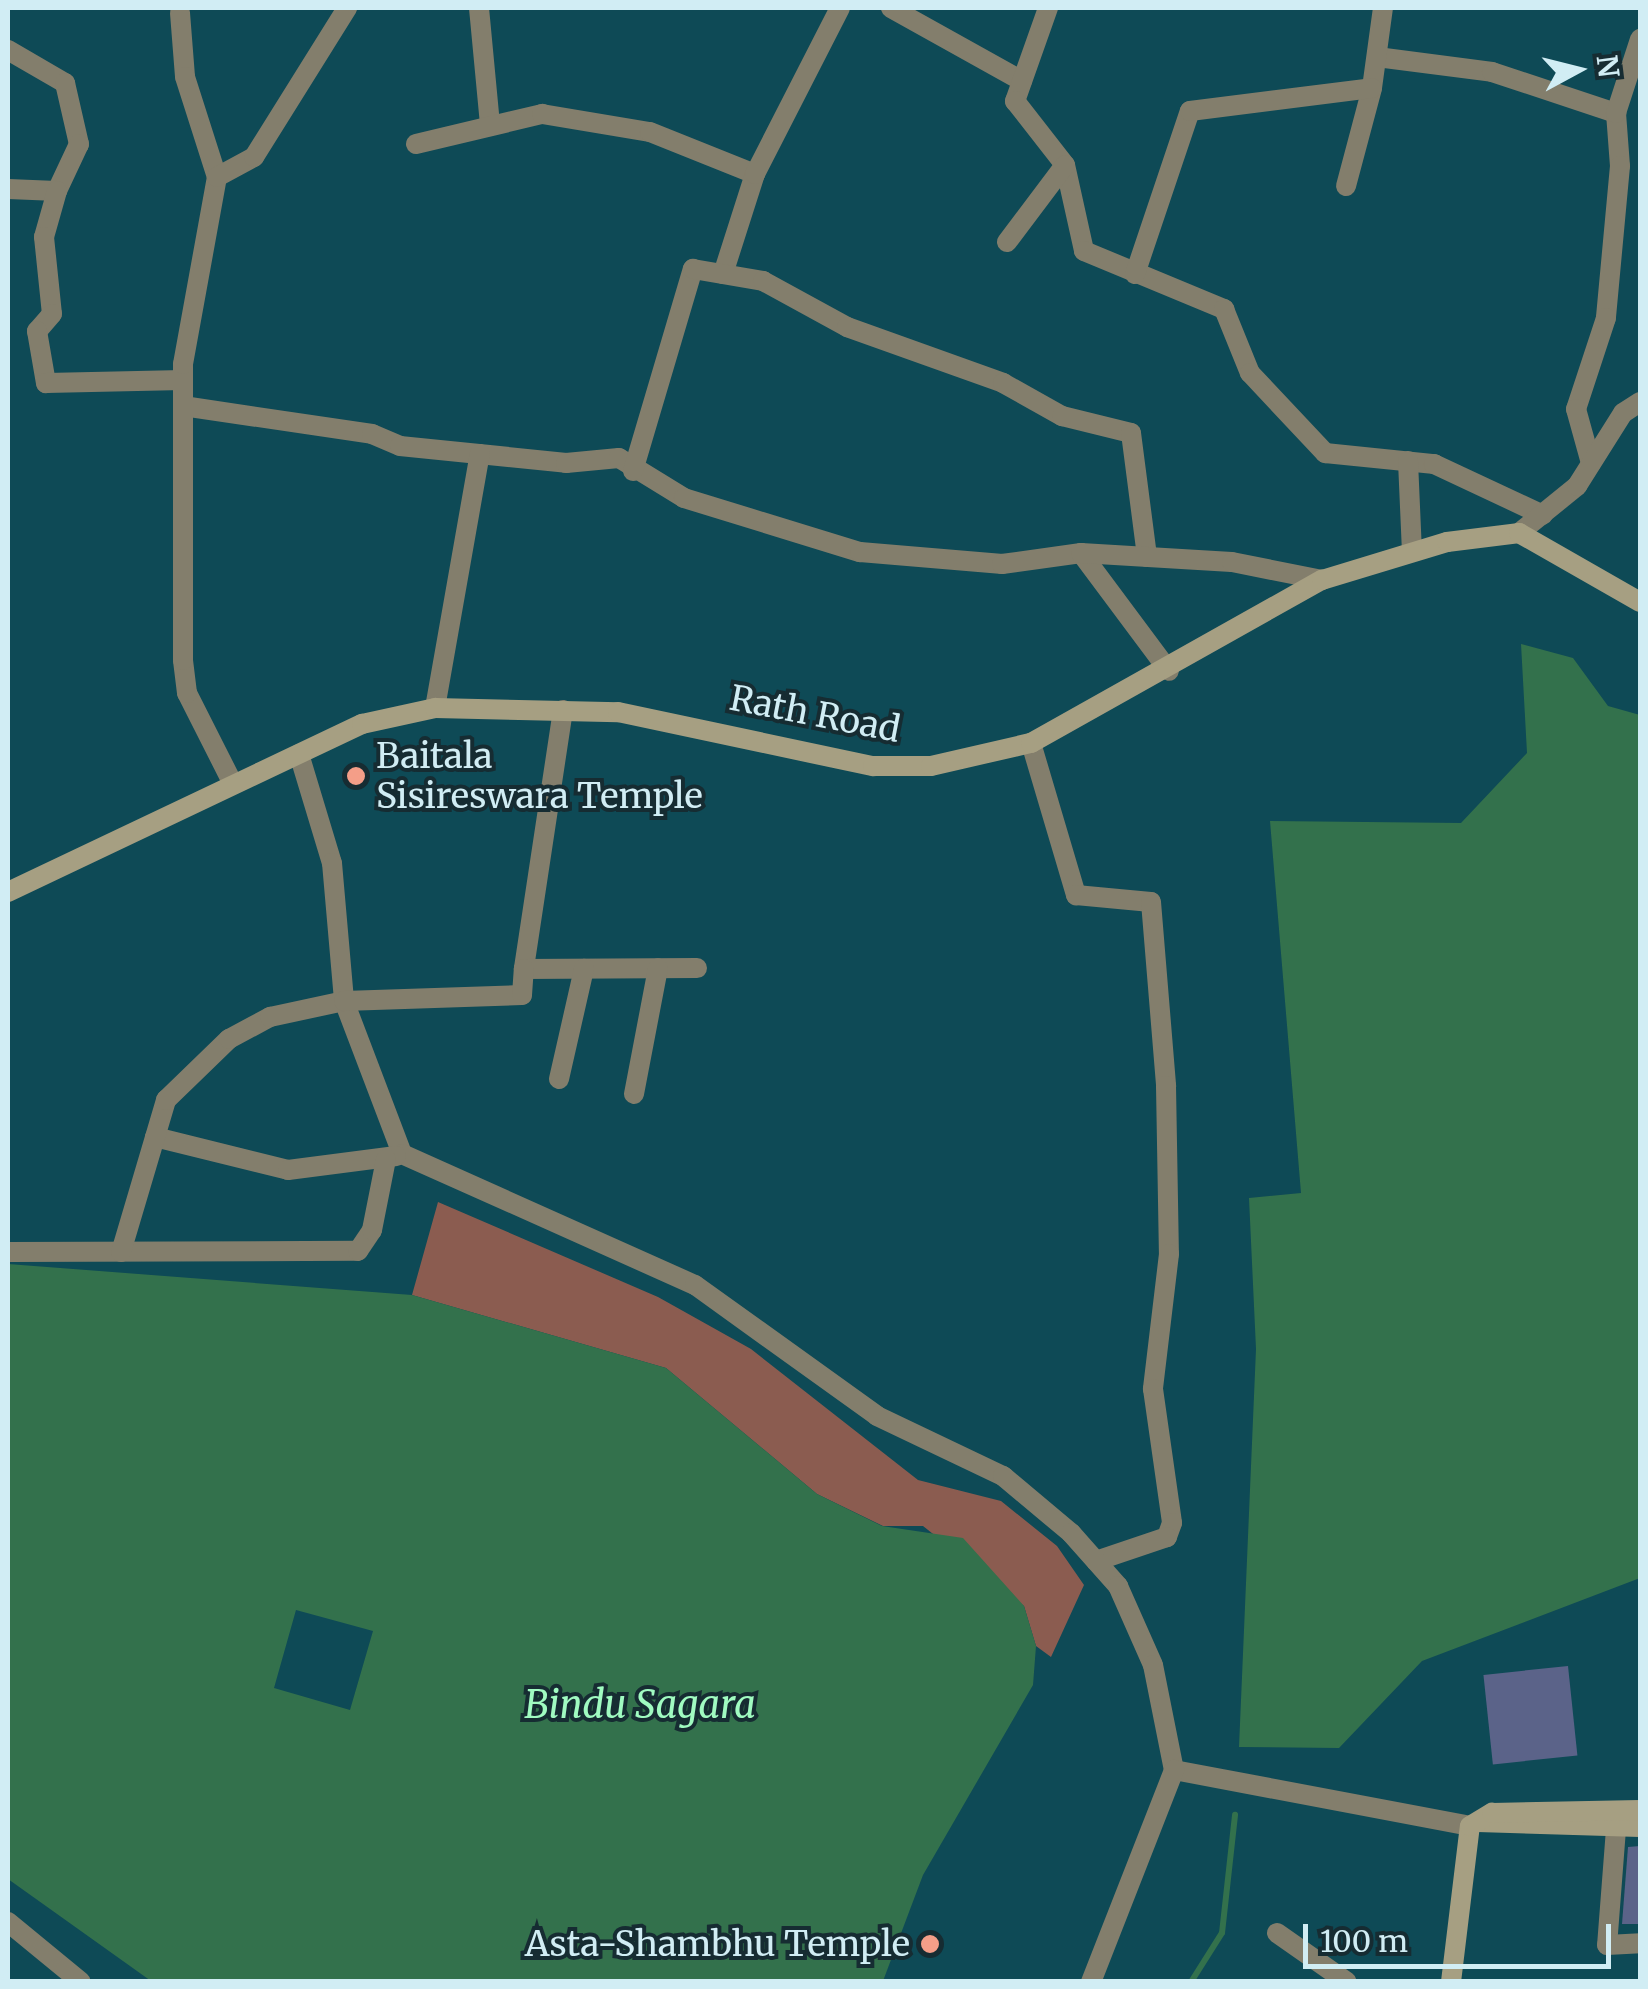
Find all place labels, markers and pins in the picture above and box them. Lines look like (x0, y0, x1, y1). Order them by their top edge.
place label: Baitala Sisireswara Temple (376, 735, 703, 817)
marker: Baitala Sisireswara Temple (345, 765, 367, 787)
place label: Asta-Shambhu Temple (525, 1923, 910, 1965)
marker: Asta-Shambhu Temple (919, 1933, 941, 1955)

